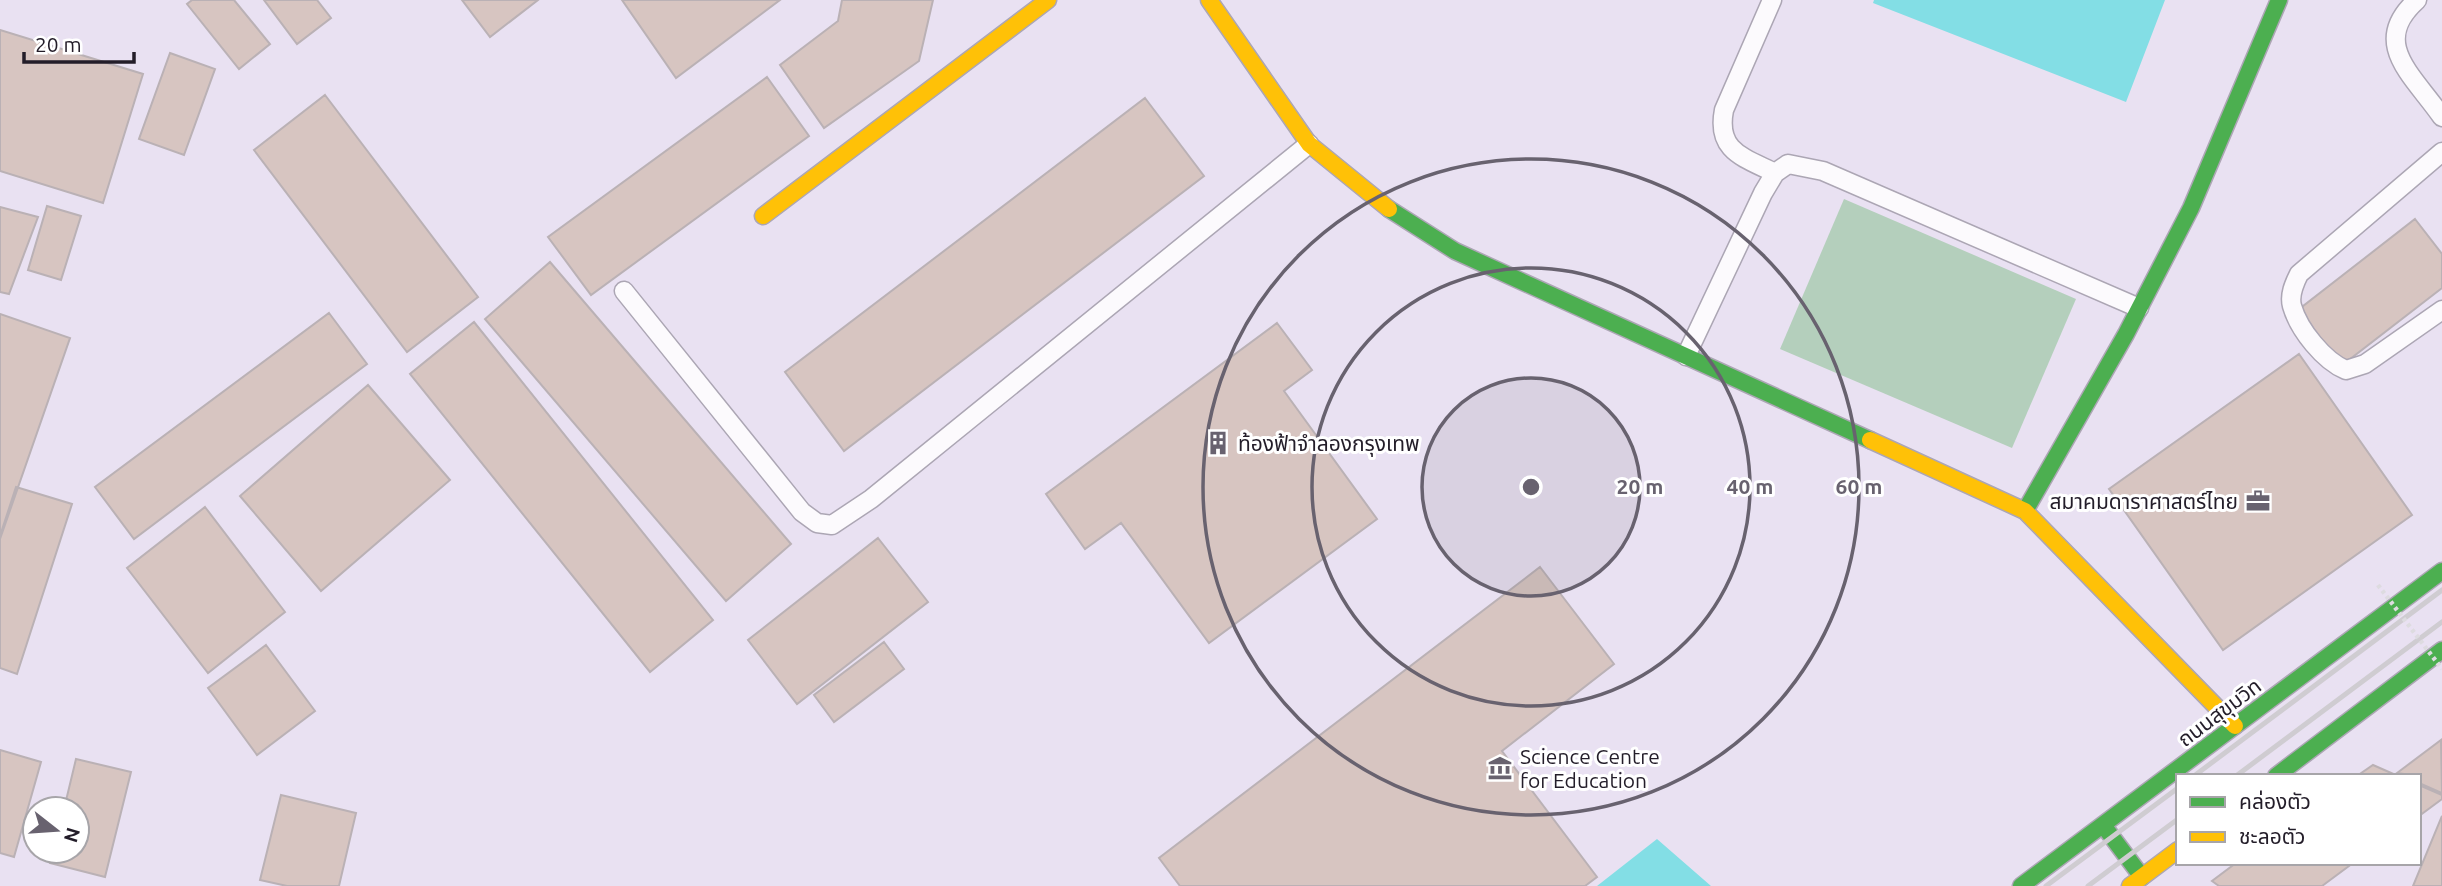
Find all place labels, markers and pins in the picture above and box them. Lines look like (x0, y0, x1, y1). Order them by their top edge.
building icon: ท้องฟ้าจำลองกรุงเทพ (1204, 429, 1232, 457)
place label: ท้องฟ้าจำลองกรุงเทพ (1238, 431, 1420, 457)
centre of rings (1519, 475, 1543, 499)
office icon: สมาคมดาราศาสตร์ไทย (2244, 487, 2272, 515)
place label: สมาคมดาราศาสตร์ไทย (2050, 489, 2238, 513)
place label: Science Centre for Education (1520, 744, 1660, 792)
museum icon: Science Centre for Education (1486, 754, 1514, 782)

